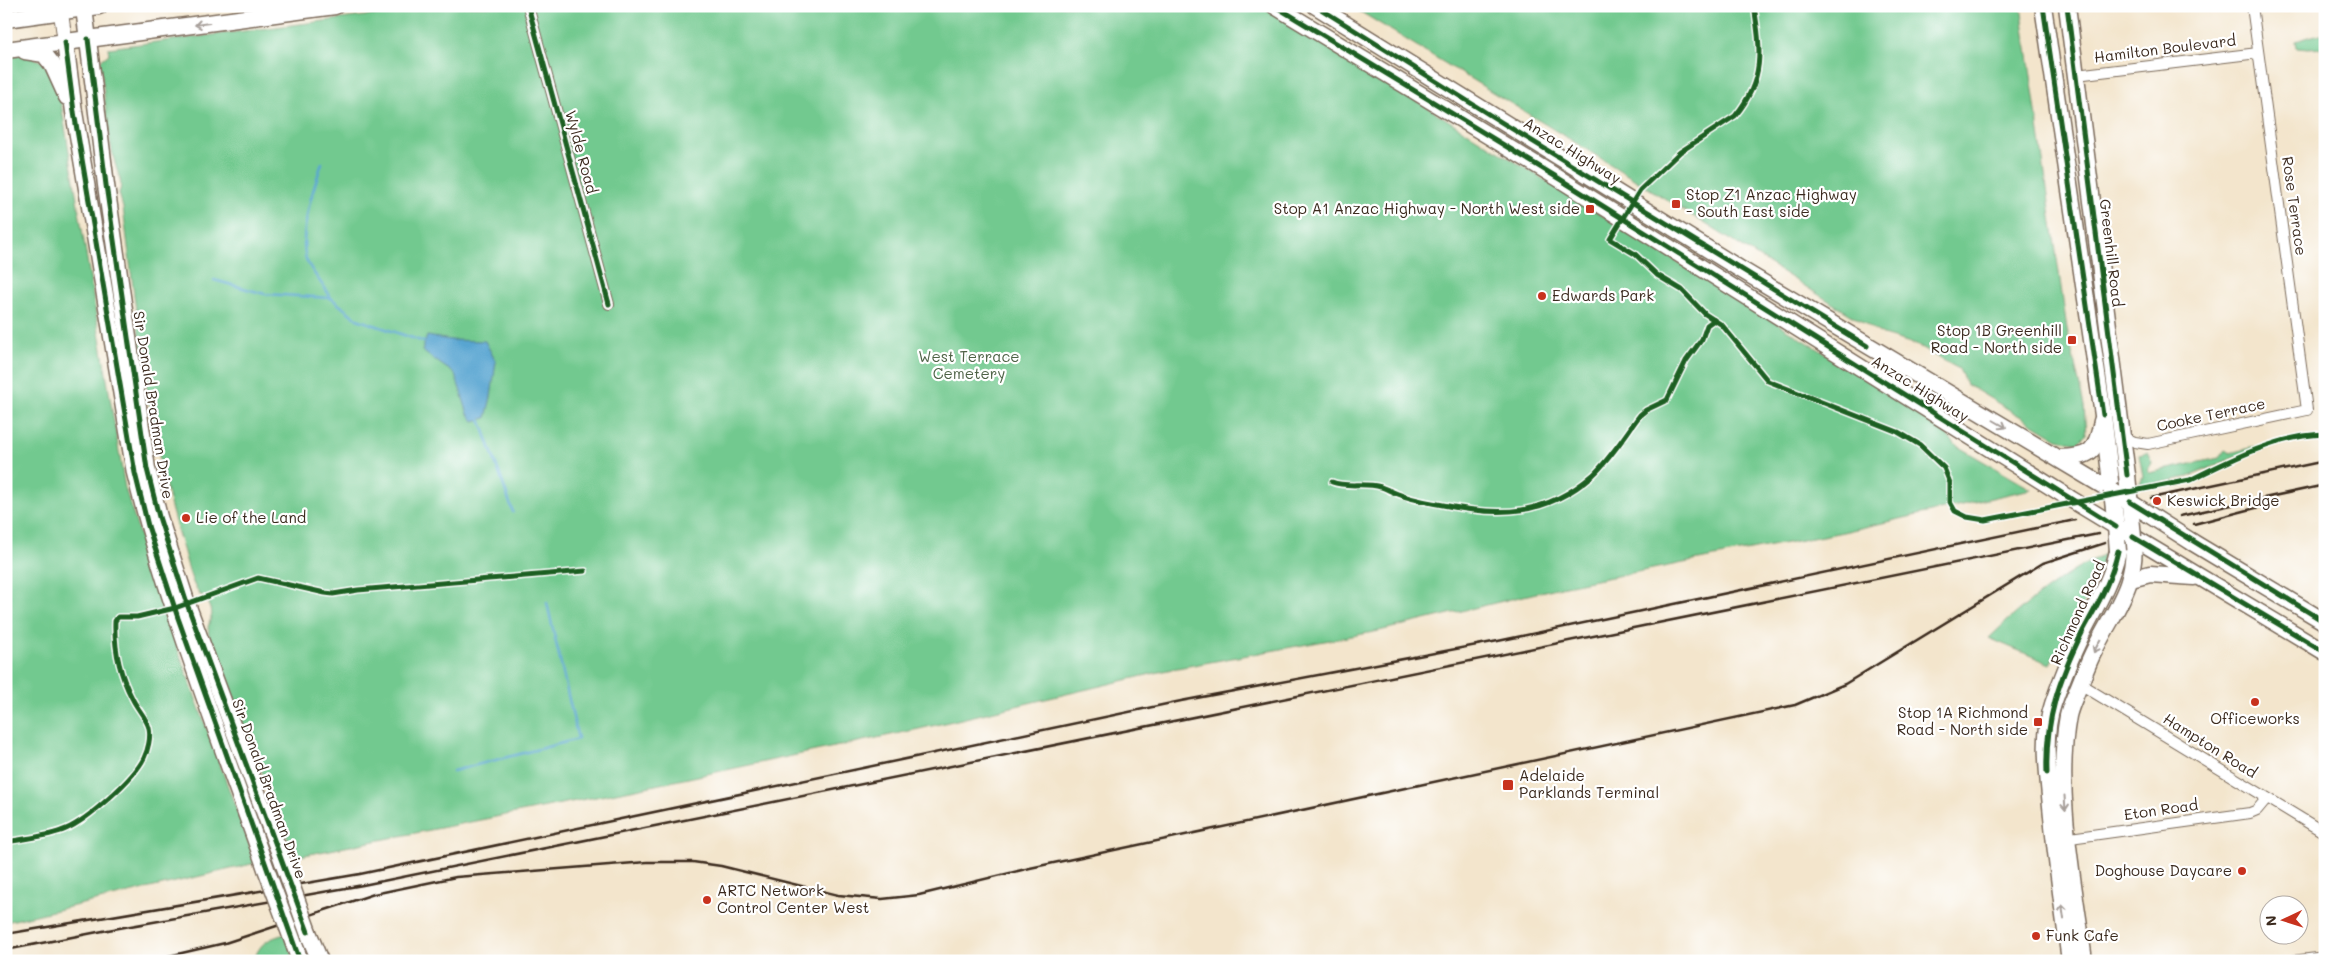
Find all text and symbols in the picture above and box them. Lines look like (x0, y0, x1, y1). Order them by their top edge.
one-way arrow (195, 19, 211, 29)
street label: Hamilton Boulevard (2093, 29, 2237, 67)
street label: Wylde Road (561, 108, 603, 196)
street label: Anzac Highway (1520, 112, 1625, 188)
street label: Rose Terrace (2278, 155, 2312, 257)
place label: Stop Z1 Anzac Highway - South East side (1686, 184, 1857, 221)
place label: Stop A1 Anzac Highway - North West side (1274, 198, 1580, 218)
marker: Stop Z1 Anzac Highway - South East side (1670, 198, 1682, 210)
street label: Greenhill Road (2095, 198, 2129, 308)
marker: Stop A1 Anzac Highway - North West side (1584, 203, 1596, 215)
place label: Edwards Park (1552, 285, 1654, 305)
marker: Edwards Park (1536, 290, 1548, 302)
street label: Sir Donald Bradman Drive (129, 309, 179, 500)
place label: Stop 1B Greenhill Road - North side (1931, 320, 2062, 357)
marker: Stop 1B Greenhill Road - North side (2066, 334, 2078, 346)
park label: West Terrace Cemetery (918, 346, 1020, 383)
street label: Anzac Highway (1868, 350, 1973, 426)
street label: Cooke Terrace (2155, 393, 2267, 435)
one-way arrow (1993, 419, 2007, 429)
place label: Keswick Bridge (2167, 490, 2279, 510)
marker: Keswick Bridge (2151, 495, 2163, 507)
place label: Lie of the Land (196, 507, 306, 527)
marker: Lie of the Land (180, 512, 192, 524)
street label: Richmond Road (2045, 557, 2109, 668)
one-way arrow (2092, 639, 2102, 654)
street label: Sir Donald Bradman Drive (228, 696, 312, 881)
marker: Officeworks (2249, 696, 2261, 708)
place label: Stop 1A Richmond Road - North side (1897, 702, 2028, 739)
street label: Hampton Road (2160, 708, 2261, 782)
place label: Officeworks (2210, 708, 2300, 728)
marker: Stop 1A Richmond Road - North side (2032, 716, 2044, 728)
place label: Adelaide Parklands Terminal (1519, 765, 1659, 802)
marker: Adelaide Parklands Terminal (1501, 778, 1515, 792)
street label: Eton Road (2123, 794, 2199, 824)
one-way arrow (2061, 795, 2070, 811)
place label: Doghouse Daycare (2095, 860, 2232, 880)
marker: Doghouse Daycare (2236, 865, 2248, 877)
place label: ARTC Network Control Center West (717, 880, 869, 917)
marker: ARTC Network Control Center West (701, 894, 713, 906)
north arrow (2258, 894, 2308, 944)
one-way arrow (2058, 905, 2068, 921)
text: N (2261, 915, 2280, 927)
place label: Funk Cafe (2046, 925, 2119, 945)
marker: Funk Cafe (2030, 930, 2042, 942)

